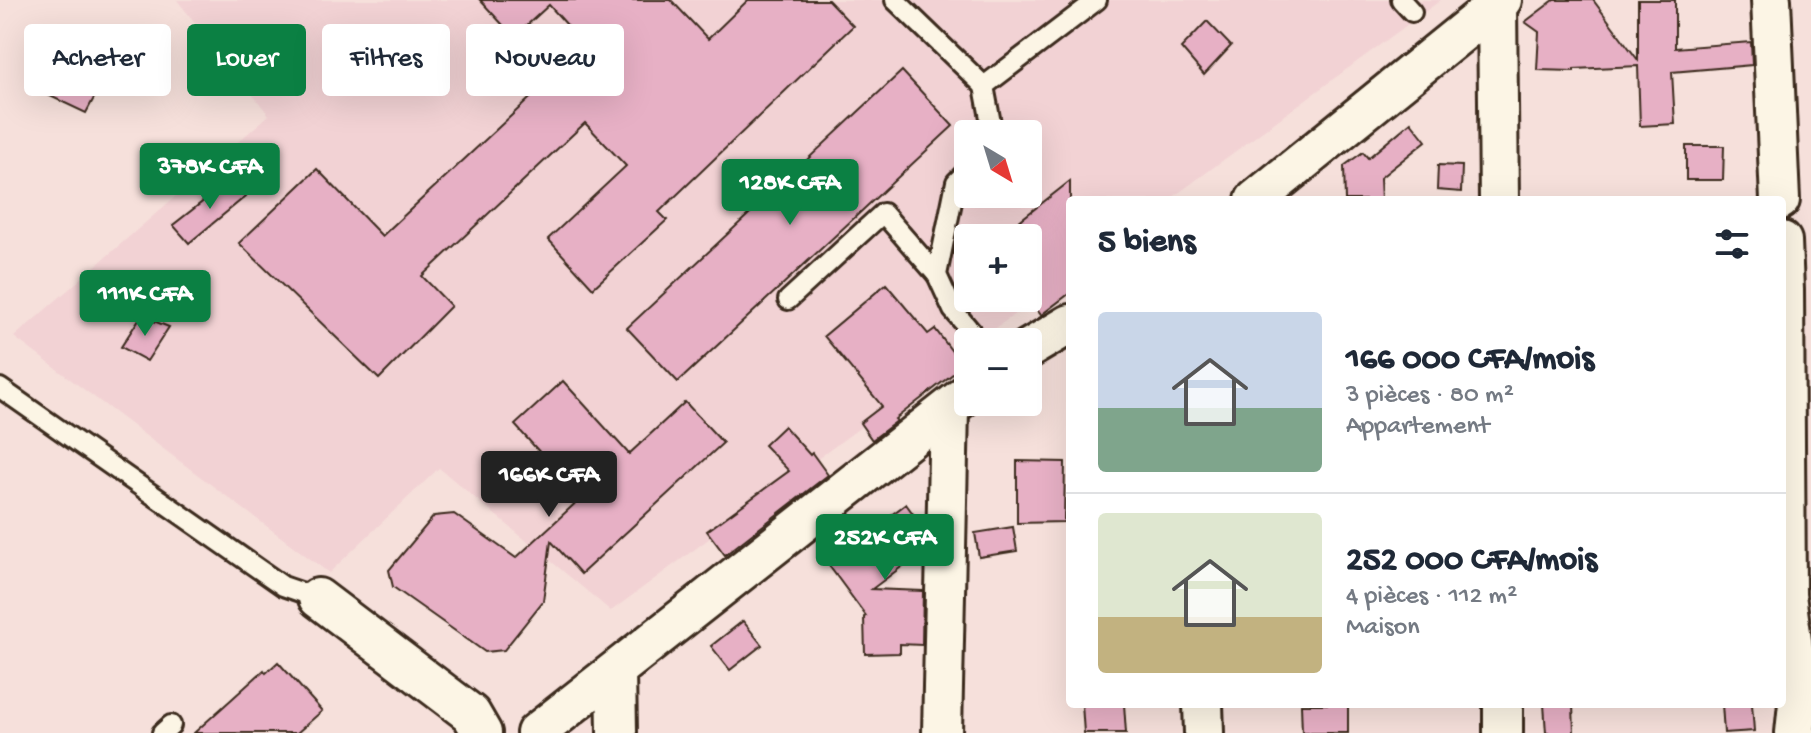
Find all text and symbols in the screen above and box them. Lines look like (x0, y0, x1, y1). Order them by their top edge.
chip: Acheter (24, 24, 171, 96)
chip: Louer (187, 24, 306, 96)
chip: Filtres (322, 24, 450, 96)
chip: Nouveau (466, 24, 624, 96)
north arrow (954, 120, 1042, 208)
map controls (954, 120, 1042, 416)
pin: 378K CFA (127, 143, 293, 211)
text: 378K CFA (158, 153, 262, 184)
pin: 128K CFA (707, 159, 873, 227)
text: 128K CFA (740, 169, 840, 200)
icon: filters (1710, 222, 1754, 266)
button: + (954, 224, 1042, 312)
text: 5 biens (1098, 224, 1195, 264)
pin: 111K CFA (62, 270, 228, 338)
text: 111K CFA (98, 280, 192, 311)
button: − (954, 328, 1042, 416)
text: 166 000 CFA/mois (1346, 341, 1594, 381)
icon: home (1162, 344, 1258, 440)
text: 3 pièces · 80 m² (1346, 381, 1514, 412)
text: Appartement (1346, 412, 1489, 443)
pin: 166K CFA (466, 451, 632, 519)
text: 166K CFA (499, 461, 599, 492)
pin: 252K CFA (802, 514, 968, 582)
text: 252K CFA (834, 524, 936, 555)
text: 252 000 CFA/mois (1346, 542, 1597, 582)
icon: home (1162, 545, 1258, 641)
text: 4 pièces · 112 m² (1346, 582, 1517, 613)
text: Maison (1346, 613, 1420, 644)

